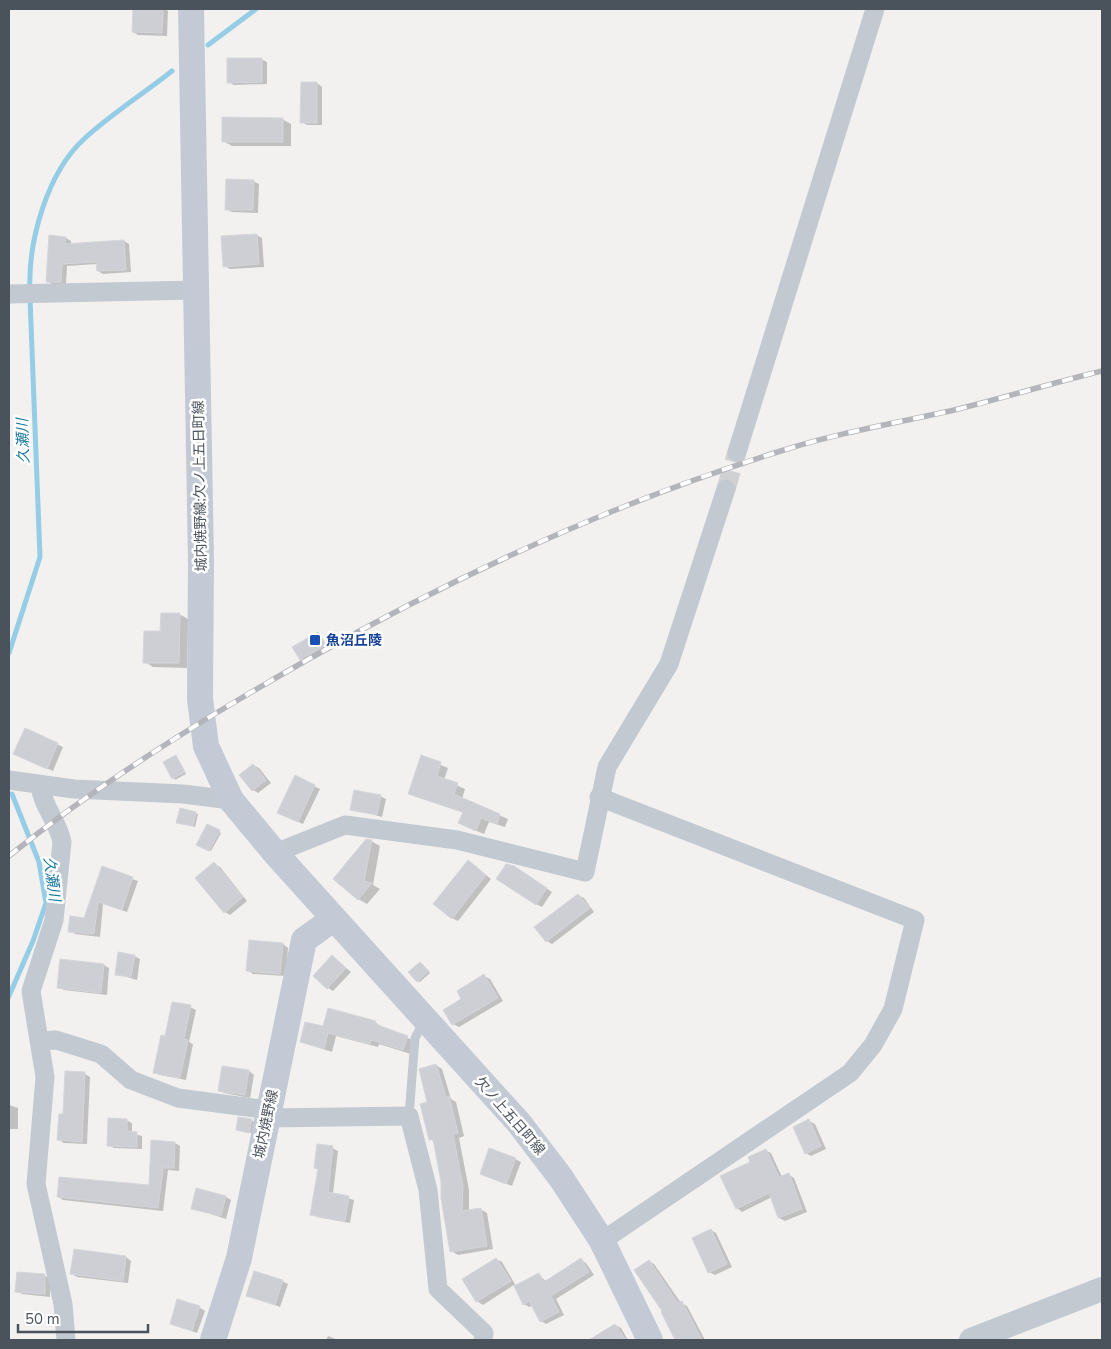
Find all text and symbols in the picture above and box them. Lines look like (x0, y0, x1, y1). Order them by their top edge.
street label: 城内焼野線;欠ノ上五日町線 (189, 400, 211, 572)
water label: 久瀬川 (12, 416, 34, 464)
place label: 魚沼丘陵 (326, 631, 382, 650)
marker: 魚沼丘陵 (308, 633, 322, 647)
water label: 久瀬川 (39, 855, 65, 905)
street label: 欠ノ上五日町線 (471, 1073, 549, 1159)
street label: 城内焼野線 (249, 1088, 283, 1160)
scale bar (18, 1302, 148, 1334)
text: 50 m (25, 1309, 60, 1329)

